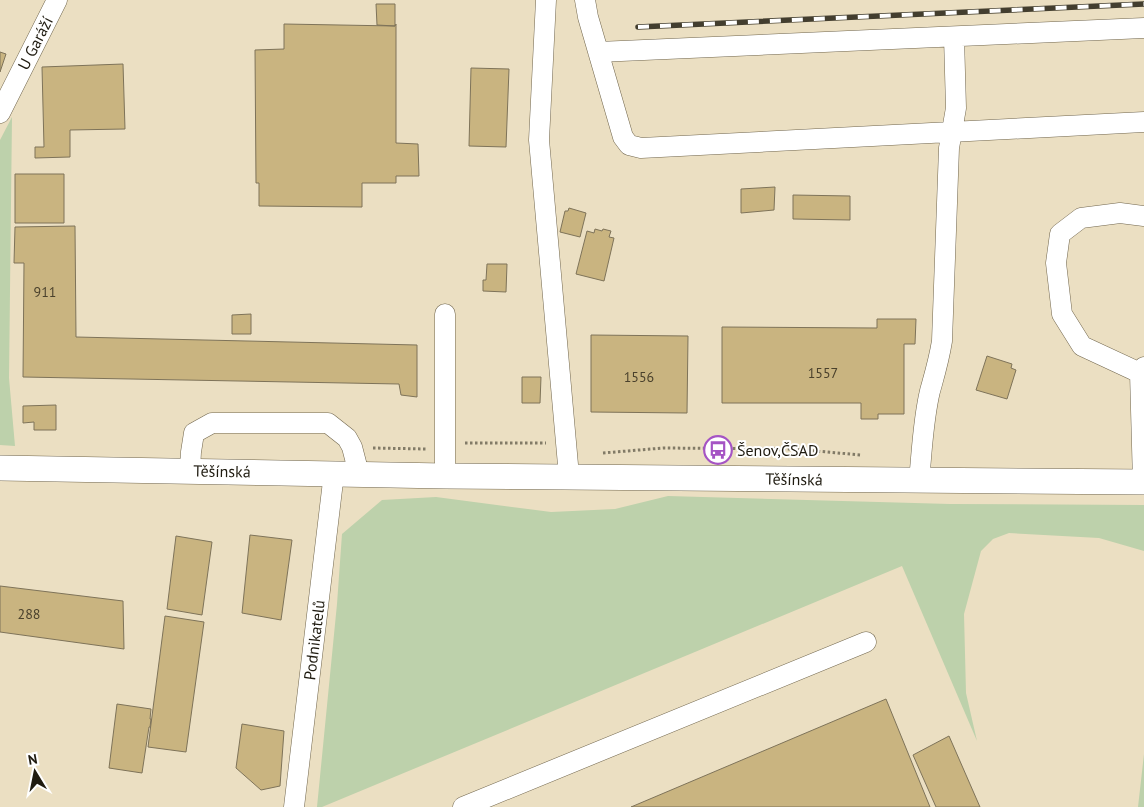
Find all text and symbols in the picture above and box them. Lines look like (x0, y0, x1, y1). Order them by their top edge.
street label: U Garáží (13, 13, 57, 73)
house number: 911 (34, 283, 56, 301)
house number: 1557 (808, 364, 838, 382)
house number: 1556 (624, 368, 654, 386)
bus stop icon: Šenov,ČSAD (703, 435, 733, 465)
place label: Šenov,ČSAD (737, 440, 818, 460)
street label: Těšínská (193, 460, 251, 482)
street label: Těšínská (765, 468, 823, 490)
street label: Podnikatelů (299, 599, 329, 681)
house number: 288 (18, 605, 40, 623)
north arrow (10, 747, 60, 797)
text: N (27, 750, 39, 769)

